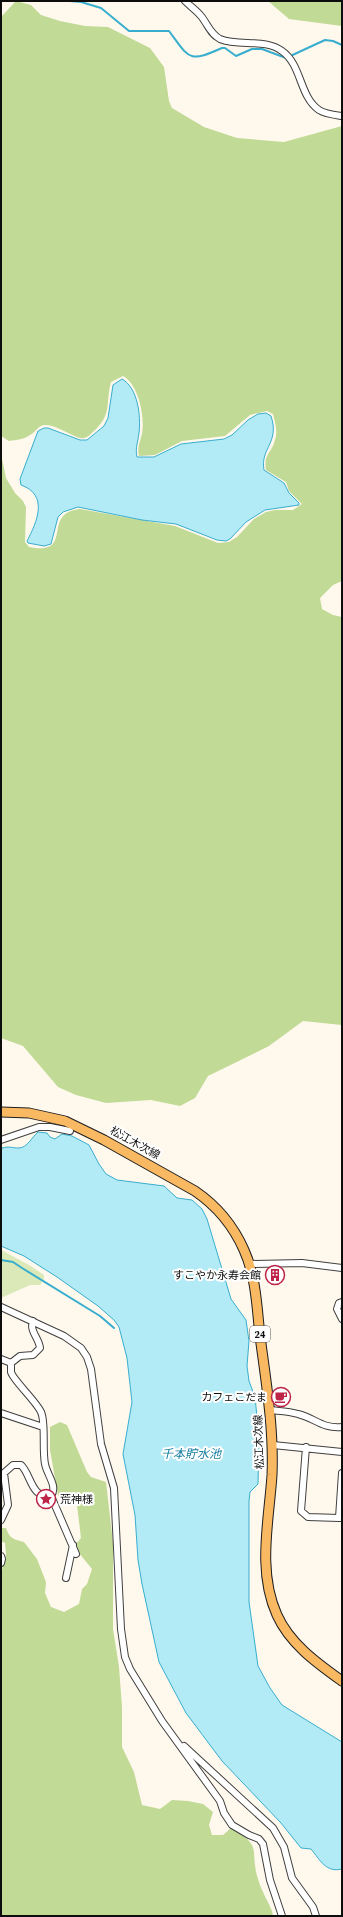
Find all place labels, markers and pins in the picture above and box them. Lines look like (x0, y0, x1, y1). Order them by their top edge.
building icon: すこやか永寿会館 (264, 1264, 286, 1286)
place label: すこやか永寿会館 (173, 1268, 261, 1283)
cafe icon: カフェこだま (270, 1386, 292, 1408)
place label: カフェこだま (201, 1390, 267, 1405)
place icon: 荒神様 (35, 1488, 57, 1510)
place label: 荒神様 (60, 1492, 93, 1507)

